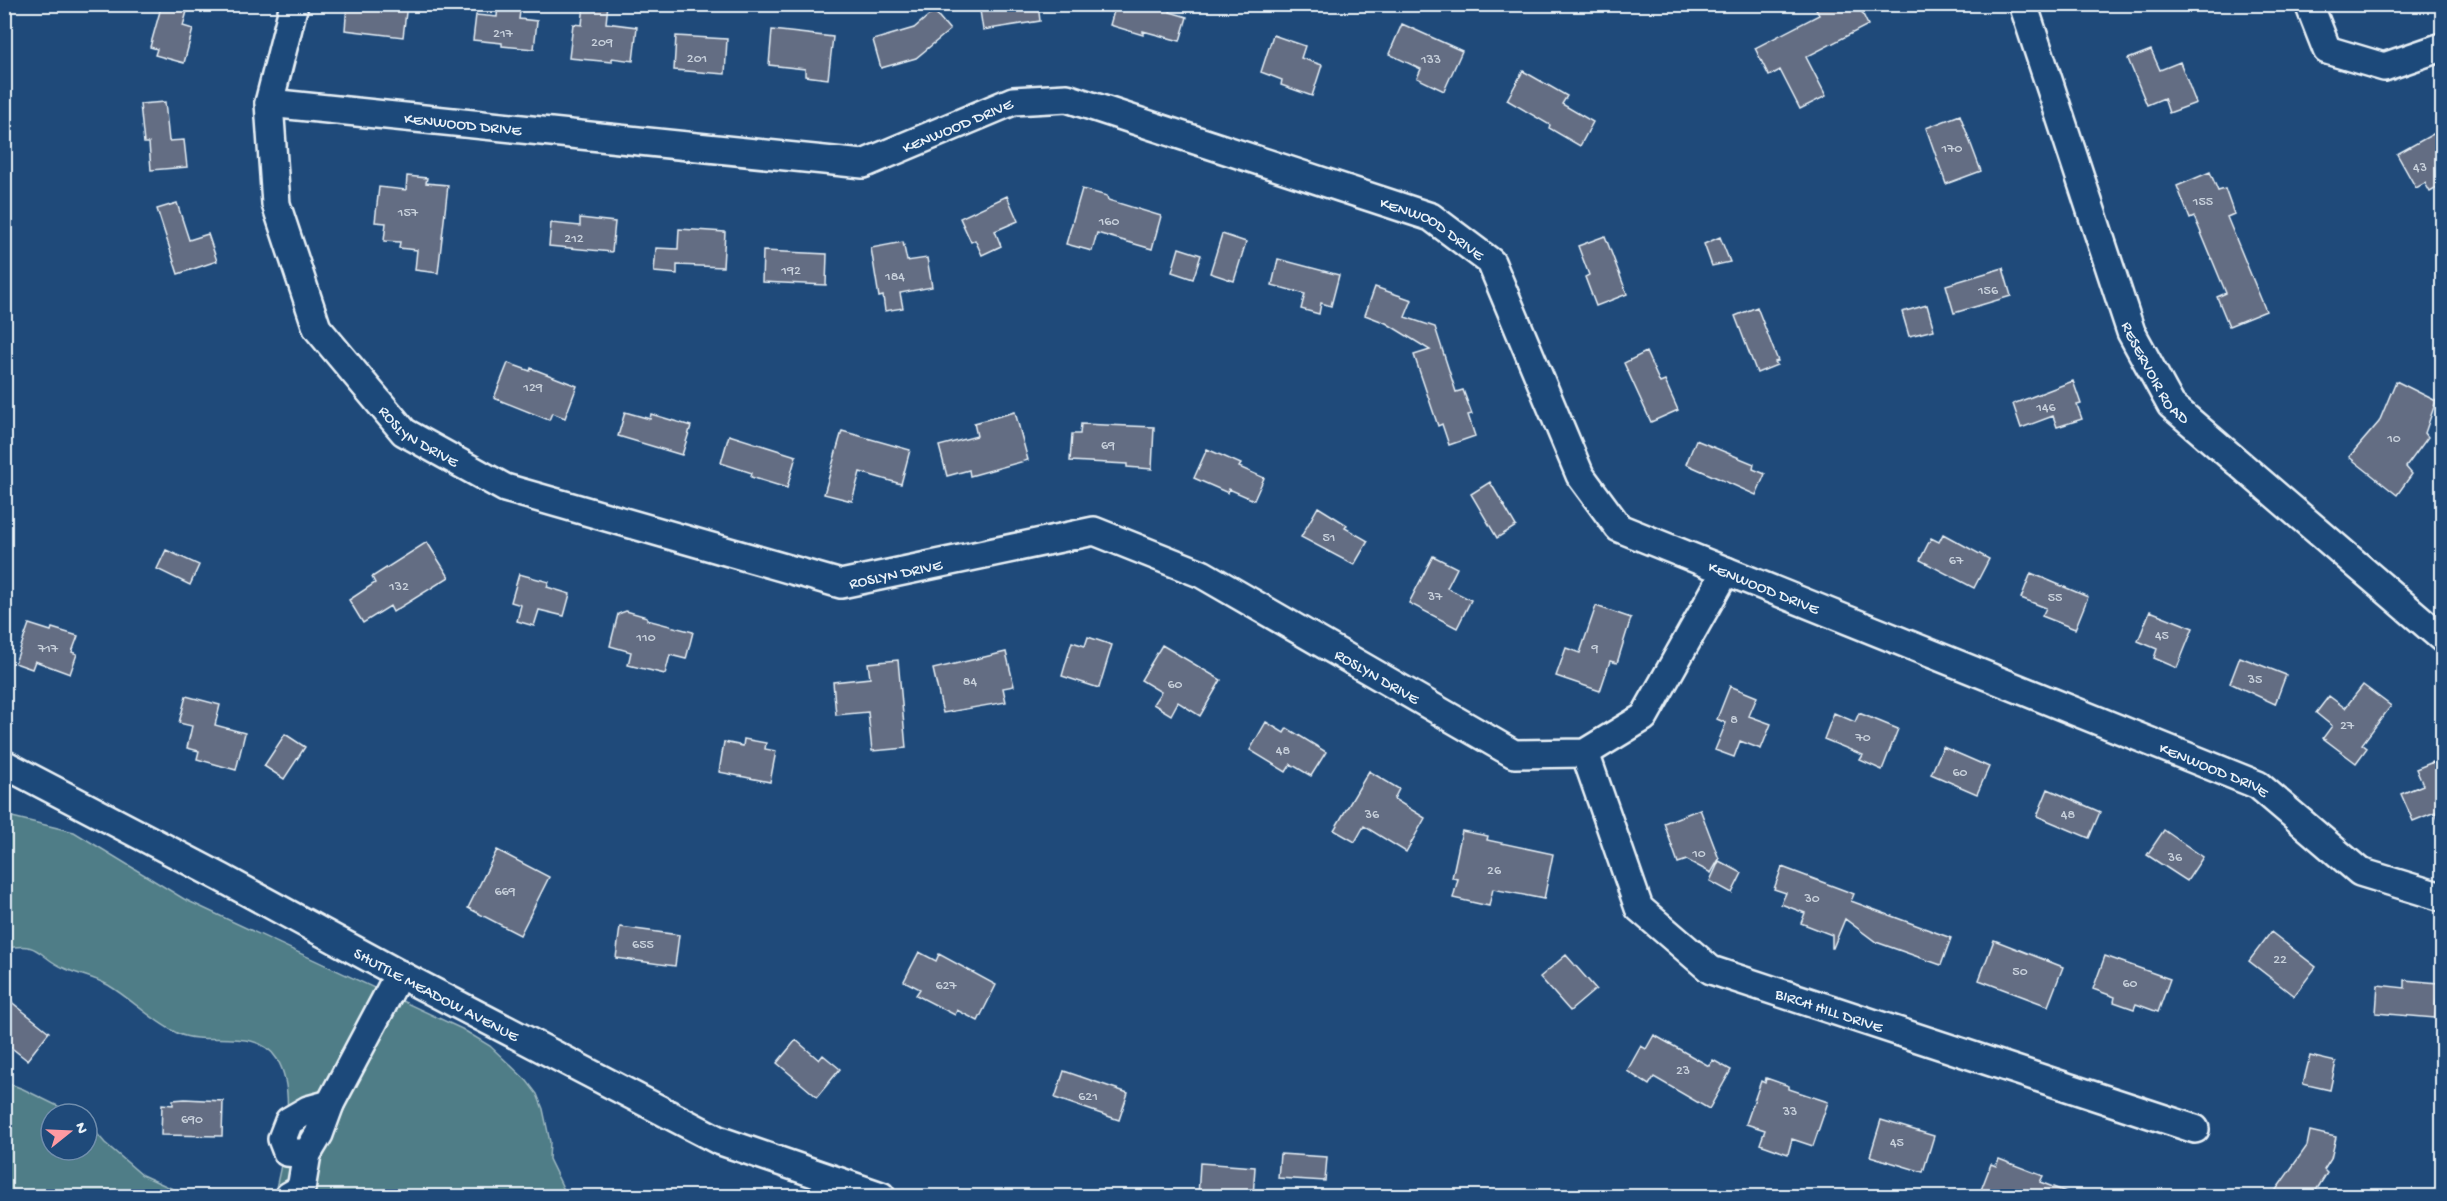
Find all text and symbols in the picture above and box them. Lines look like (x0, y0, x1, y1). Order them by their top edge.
house number: 217 (493, 26, 514, 43)
house number: 209 (591, 35, 613, 52)
house number: 201 (687, 51, 707, 68)
house number: 133 (1420, 52, 1441, 69)
street label: KENWOOD DRIVE (900, 96, 1017, 159)
street label: KENWOOD DRIVE (403, 111, 523, 142)
house number: 170 (1941, 141, 1962, 158)
house number: 43 (2413, 160, 2427, 177)
house number: 155 (2192, 194, 2213, 211)
street label: KENWOOD DRIVE (1377, 195, 1488, 267)
house number: 157 (397, 205, 419, 222)
house number: 160 (1098, 214, 1119, 231)
house number: 212 (564, 231, 584, 248)
house number: 192 (780, 263, 801, 280)
house number: 184 (884, 269, 905, 286)
house number: 156 (1977, 283, 1999, 300)
street label: RESERVOIR ROAD (2115, 320, 2193, 430)
house number: 129 (522, 380, 543, 397)
house number: 146 (2035, 400, 2057, 417)
street label: ROSLYN DRIVE (373, 403, 462, 474)
house number: 10 (2386, 431, 2401, 448)
house number: 69 (1101, 438, 1115, 455)
house number: 51 (1322, 530, 1336, 547)
house number: 67 (1949, 553, 1964, 570)
street label: ROSLYN DRIVE (848, 557, 945, 595)
street label: KENWOOD DRIVE (1705, 559, 1822, 621)
house number: 132 (388, 579, 409, 596)
house number: 37 (1427, 589, 1443, 606)
house number: 55 (2048, 590, 2062, 607)
house number: 45 (2155, 628, 2169, 645)
house number: 110 (635, 630, 656, 647)
house number: 717 (37, 641, 59, 658)
house number: 9 (1590, 641, 1599, 658)
street label: ROSLYN DRIVE (1330, 647, 1422, 711)
house number: 35 (2247, 672, 2262, 689)
house number: 84 (963, 674, 978, 691)
house number: 60 (1167, 677, 1183, 694)
house number: 8 (1730, 712, 1738, 729)
house number: 27 (2340, 718, 2355, 735)
house number: 70 (1854, 730, 1871, 747)
street label: KENWOOD DRIVE (2156, 740, 2272, 804)
house number: 48 (1276, 743, 1290, 760)
house number: 60 (1952, 765, 1968, 782)
house number: 36 (1364, 807, 1380, 824)
house number: 48 (2061, 807, 2075, 824)
house number: 10 (1691, 846, 1706, 863)
house number: 36 (2167, 850, 2183, 867)
house number: 26 (1487, 863, 1502, 880)
house number: 669 (494, 884, 516, 901)
house number: 30 (1803, 891, 1820, 908)
house number: 655 (632, 937, 654, 954)
street label: SHUTTLE MEADOW AVENUE (350, 945, 522, 1048)
house number: 22 (2273, 952, 2287, 969)
house number: 50 (2012, 964, 2028, 981)
house number: 60 (2122, 976, 2138, 993)
house number: 627 (935, 978, 957, 995)
street label: BIRCH HILL DRIVE (1771, 985, 1886, 1039)
house number: 23 (1676, 1063, 1690, 1080)
house number: 621 (1078, 1089, 1098, 1106)
north arrow (39, 1102, 99, 1162)
house number: 33 (1782, 1104, 1797, 1121)
house number: 690 (181, 1112, 203, 1129)
text: N (69, 1121, 91, 1137)
house number: 45 (1890, 1135, 1904, 1152)

